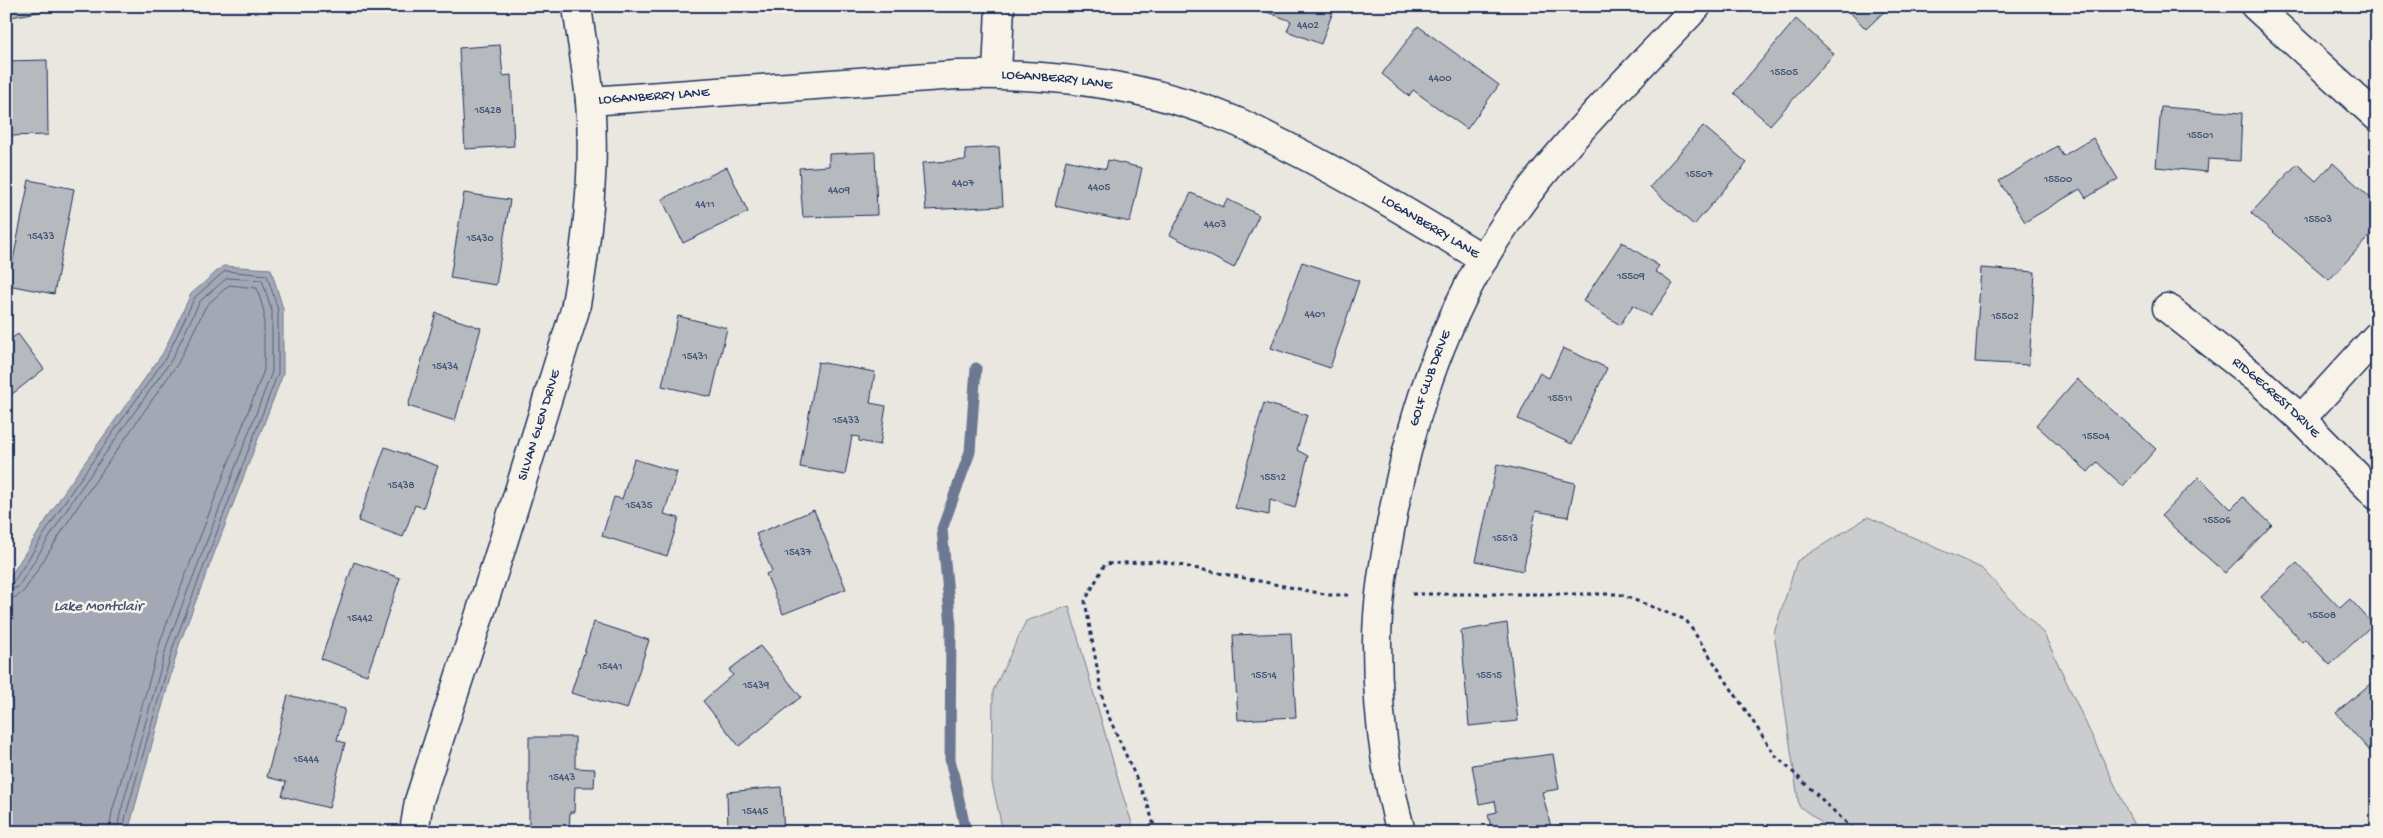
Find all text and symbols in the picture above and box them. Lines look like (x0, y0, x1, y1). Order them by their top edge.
house number: 4402 (1297, 20, 1320, 32)
street label: LOGANBERRY LANE (1001, 67, 1115, 94)
house number: 15505 (1769, 67, 1798, 79)
house number: 4400 (1429, 73, 1451, 85)
street label: LOGANBERRY LANE (598, 84, 711, 109)
house number: 15428 (474, 105, 501, 117)
house number: 15501 (2186, 130, 2213, 142)
house number: 15507 (1684, 169, 1713, 181)
house number: 15500 (2043, 174, 2072, 186)
house number: 4407 (952, 178, 974, 190)
house number: 4405 (1088, 182, 1110, 194)
house number: 4409 (828, 185, 851, 197)
street label: LOGANBERRY LANE (1378, 191, 1484, 263)
house number: 4411 (695, 199, 715, 211)
house number: 15503 (2303, 214, 2332, 226)
house number: 4403 (1204, 219, 1226, 231)
house number: 15433 (27, 231, 55, 243)
house number: 15430 (465, 233, 494, 245)
house number: 15509 (1616, 271, 1645, 283)
house number: 4401 (1304, 309, 1326, 321)
house number: 15502 (1990, 311, 2019, 323)
street label: GOLF CLUB DRIVE (1406, 327, 1455, 428)
house number: 15431 (681, 351, 708, 363)
street label: RIDGECREST DRIVE (2228, 354, 2324, 442)
house number: 15434 (431, 361, 459, 373)
street label: SILVAN GLEN DRIVE (514, 366, 565, 483)
house number: 15511 (1547, 393, 1572, 405)
house number: 15433 (832, 415, 860, 427)
house number: 15504 (2081, 431, 2111, 443)
house number: 15512 (1259, 472, 1287, 484)
house number: 15438 (386, 480, 415, 492)
house number: 15435 (625, 500, 653, 512)
house number: 15506 (2202, 515, 2231, 527)
house number: 15513 (1491, 533, 1518, 545)
house number: 15437 (784, 547, 812, 559)
water label: Lake Montclair (54, 598, 145, 616)
house number: 15508 (2307, 610, 2336, 622)
house number: 15442 (346, 613, 374, 625)
house number: 15441 (596, 661, 623, 673)
house number: 15514 (1250, 670, 1278, 682)
house number: 15515 (1475, 670, 1502, 682)
house number: 15439 (742, 680, 770, 692)
house number: 15444 (292, 754, 320, 766)
house number: 15443 (548, 772, 575, 784)
house number: 15445 (741, 806, 768, 818)

